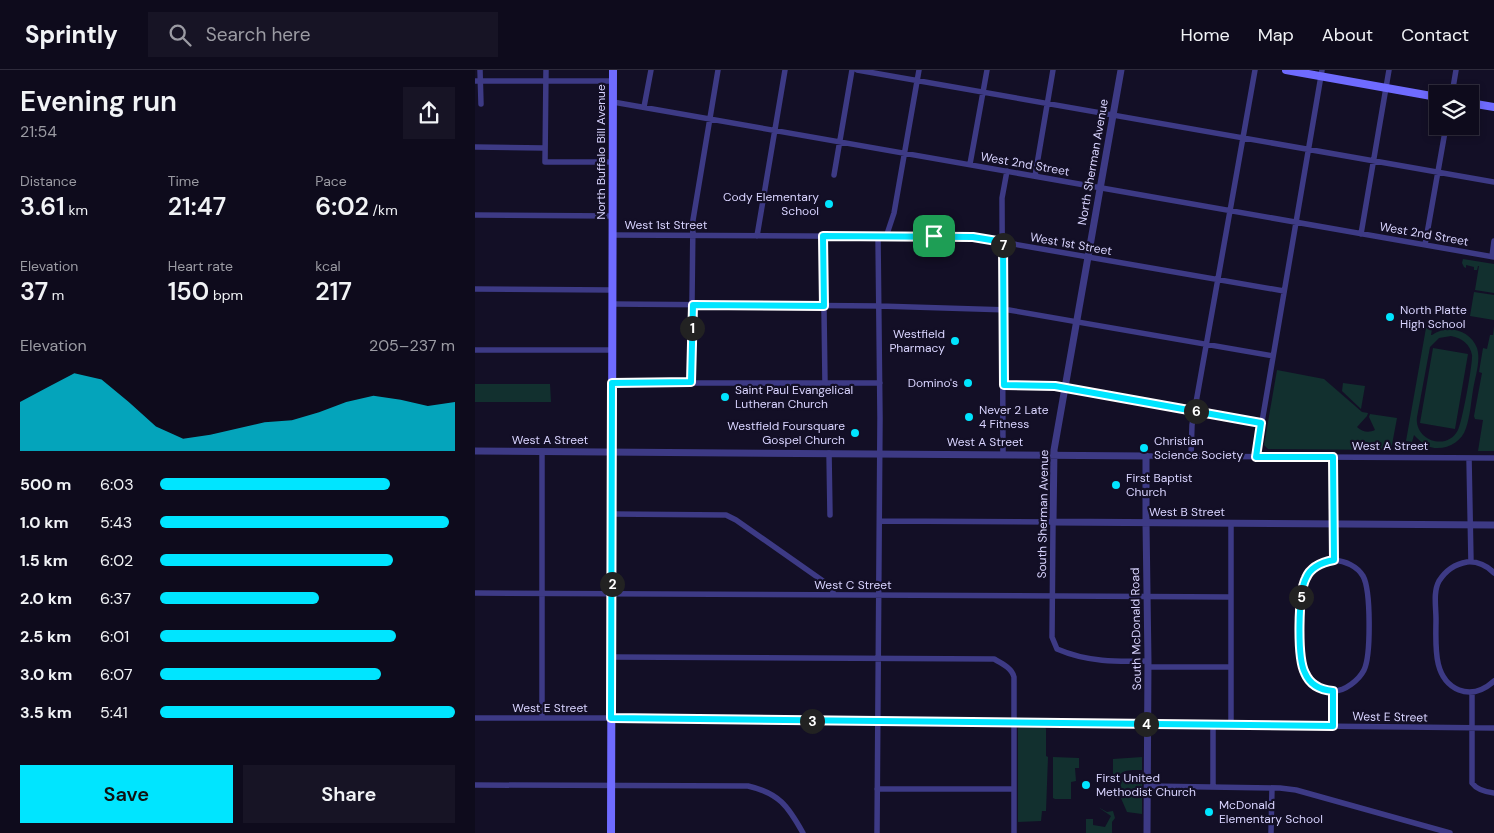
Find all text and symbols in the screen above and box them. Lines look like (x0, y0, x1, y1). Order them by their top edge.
search box (148, 12, 498, 57)
text: Sprintly (25, 19, 118, 50)
icon: search (166, 21, 194, 49)
text: Search here (206, 22, 311, 47)
text: Home (1180, 23, 1230, 47)
text: Map (1258, 23, 1294, 47)
text: About (1322, 23, 1373, 47)
text: Contact (1401, 23, 1469, 47)
text: Evening run (20, 83, 177, 120)
street label: North Buffalo Bill Avenue (593, 84, 609, 220)
map controls (1429, 85, 1479, 135)
button: layers (1429, 85, 1479, 135)
button: share (403, 87, 455, 139)
street label: North Sherman Avenue (1074, 97, 1112, 226)
text: 21:54 (20, 121, 57, 142)
street label: West 2nd Street (979, 148, 1071, 180)
text: Distance (20, 172, 77, 190)
text: Time (168, 172, 199, 190)
text: Pace (315, 172, 347, 190)
place label: Cody Elementary School (723, 189, 819, 219)
text: 3.61 (20, 190, 65, 223)
text: 21:47 (168, 190, 226, 223)
text: 6:02 (315, 190, 369, 223)
marker: Cody Elementary School (823, 198, 835, 210)
text: km (65, 201, 88, 219)
text: /km (369, 201, 398, 219)
pin (913, 215, 955, 257)
street label: West 1st Street (625, 217, 708, 233)
street label: West 2nd Street (1378, 218, 1470, 250)
icon: arrive (920, 222, 948, 250)
street label: West 1st Street (1029, 229, 1113, 259)
pin: 7 (991, 232, 1015, 258)
text: 7 (1000, 236, 1007, 254)
text: Elevation (20, 257, 78, 275)
text: Heart rate (168, 257, 233, 275)
text: kcal (315, 257, 341, 275)
text: 37 (20, 275, 48, 308)
text: 150 (168, 275, 209, 308)
text: 217 (315, 275, 352, 308)
text: m (48, 286, 64, 304)
text: bpm (209, 286, 243, 304)
place label: North Platte High School (1400, 302, 1467, 332)
marker: North Platte High School (1384, 311, 1396, 323)
pin: 1 (679, 316, 705, 340)
text: 1 (690, 319, 695, 337)
place label: Westfield Pharmacy (889, 326, 945, 356)
text: Elevation (20, 335, 87, 356)
text: 205–237 m (369, 335, 455, 356)
marker: Westfield Pharmacy (949, 335, 961, 347)
place label: Domino's (908, 375, 958, 391)
marker: Domino's (962, 377, 974, 389)
place label: Saint Paul Evangelical Lutheran Church (735, 382, 853, 412)
marker: Saint Paul Evangelical Lutheran Church (719, 391, 731, 403)
pin: 6 (1183, 398, 1209, 424)
place label: Never 2 Late 4 Fitness (979, 402, 1049, 432)
text: 6 (1192, 402, 1201, 420)
marker: Never 2 Late 4 Fitness (963, 411, 975, 423)
place label: Westfield Foursquare Gospel Church (727, 418, 845, 448)
marker: Westfield Foursquare Gospel Church (849, 427, 861, 439)
street label: West A Street (512, 432, 589, 448)
place label: Christian Science Society (1154, 433, 1243, 463)
street label: West A Street (947, 434, 1024, 450)
street label: West A Street (1352, 438, 1429, 454)
marker: Christian Science Society (1138, 442, 1150, 454)
street label: South Sherman Avenue (1034, 449, 1052, 579)
place label: First Baptist Church (1126, 470, 1193, 500)
text: 500 m (20, 474, 71, 495)
text: 6:03 (100, 474, 134, 495)
marker: First Baptist Church (1110, 479, 1122, 491)
street label: West B Street (1149, 504, 1225, 520)
text: 1.0 km (20, 512, 69, 533)
text: 5:43 (100, 512, 132, 533)
text: 1.5 km (20, 550, 68, 571)
text: 6:02 (100, 550, 133, 571)
street label: South McDonald Road (1127, 567, 1145, 691)
pin: 2 (599, 572, 625, 596)
text: 2 (608, 575, 617, 593)
street label: West C Street (814, 577, 892, 593)
pin: 5 (1289, 584, 1313, 610)
text: 2.0 km (20, 588, 72, 609)
text: 6:37 (100, 588, 131, 609)
text: 5 (1297, 588, 1306, 606)
text: 2.5 km (20, 626, 71, 647)
text: 6:01 (100, 626, 129, 647)
text: 3.0 km (20, 664, 72, 685)
text: 6:07 (100, 664, 133, 685)
street label: West E Street (512, 700, 588, 716)
text: 3.5 km (20, 702, 72, 723)
text: 5:41 (100, 702, 128, 723)
pin: 3 (799, 708, 825, 734)
street label: West E Street (1352, 708, 1428, 726)
text: 3 (808, 712, 817, 730)
pin: 4 (1133, 712, 1159, 736)
text: 4 (1142, 715, 1151, 733)
button: Save (20, 765, 233, 823)
button: Share (243, 765, 455, 823)
place label: First United Methodist Church (1096, 770, 1196, 800)
marker: First United Methodist Church (1080, 779, 1092, 791)
place label: McDonald Elementary School (1219, 797, 1323, 827)
marker: McDonald Elementary School (1203, 806, 1215, 818)

